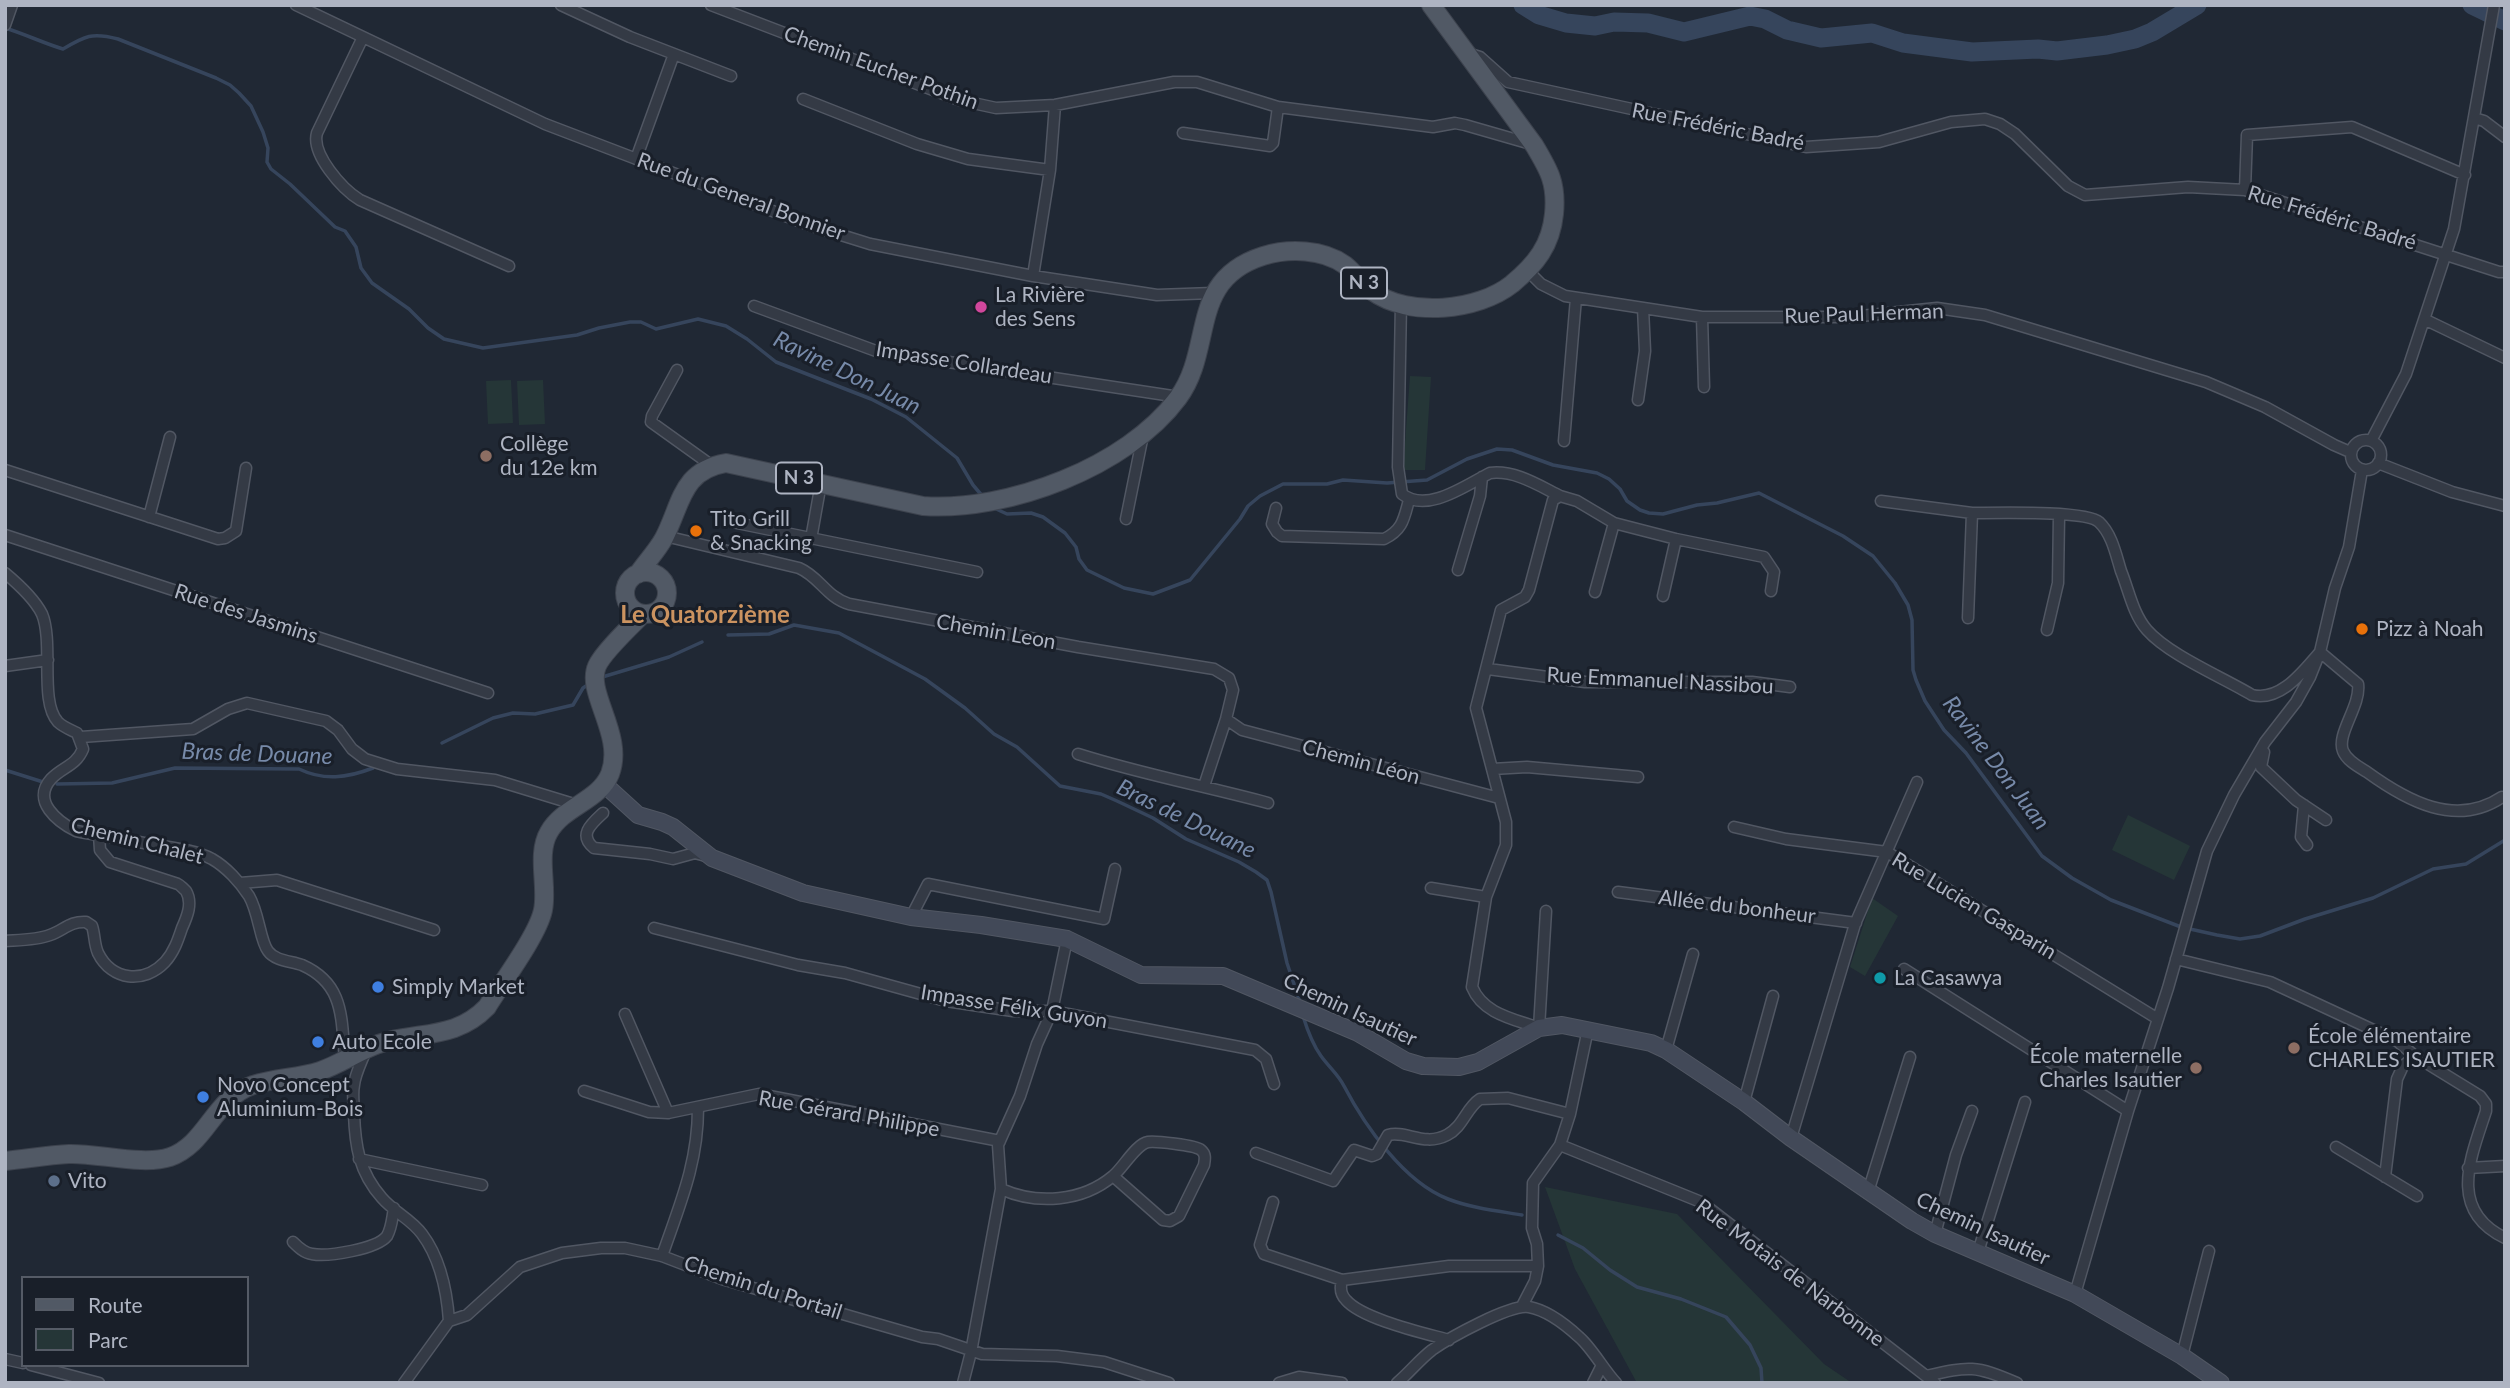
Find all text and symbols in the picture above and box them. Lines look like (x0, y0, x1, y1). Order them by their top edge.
street label: Chemin Eucher Pothin (780, 21, 982, 115)
street label: Rue Frédéric Badré (1630, 98, 1806, 156)
street label: Rue du General Bonnier (633, 148, 849, 246)
street label: Rue Frédéric Badré (2245, 180, 2419, 256)
road number: N 3 (1341, 268, 1387, 298)
place label: La Rivière des Sens (995, 282, 1085, 332)
marker: La Rivière des Sens (973, 299, 989, 315)
street label: Rue Paul Herman (1784, 299, 1944, 329)
water label: Ravine Don Juan (769, 325, 925, 421)
street label: Impasse Collardeau (874, 337, 1054, 389)
place label: Collège du 12e km (500, 431, 598, 481)
marker: Collège du 12e km (478, 448, 494, 464)
road number: N 3 (776, 463, 822, 494)
place label: Tito Grill & Snacking (710, 506, 812, 556)
marker: Tito Grill & Snacking (688, 523, 704, 539)
street label: Rue des Jasmins (171, 579, 321, 649)
district label: Le Quatorzième (620, 601, 790, 629)
street label: Chemin Leon (934, 609, 1058, 655)
place label: Pizz à Noah (2376, 616, 2484, 642)
marker: Pizz à Noah (2354, 621, 2370, 637)
street label: Rue Emmanuel Nassibou (1546, 662, 1774, 700)
water label: Ravine Don Juan (1937, 691, 2055, 835)
street label: Chemin Léon (1299, 734, 1423, 790)
water label: Bras de Douane (181, 738, 333, 770)
water label: Bras de Douane (1112, 773, 1260, 865)
street label: Chemin Chalet (68, 812, 206, 870)
street label: Rue Lucien Gasparin (1887, 847, 2061, 965)
street label: Allée du bonheur (1657, 885, 1817, 929)
place label: La Casawya (1894, 965, 2002, 991)
street label: Chemin Isautier (1279, 968, 1421, 1052)
marker: La Casawya (1872, 970, 1888, 986)
place label: Simply Market (392, 974, 524, 1000)
marker: Simply Market (370, 979, 386, 995)
street label: Impasse Félix Guyon (919, 980, 1109, 1034)
place label: École élémentaire CHARLES ISAUTIER (2308, 1023, 2495, 1073)
place label: Auto Ecole (332, 1029, 432, 1055)
marker: Auto Ecole (310, 1034, 326, 1050)
marker: École élémentaire CHARLES ISAUTIER (2286, 1040, 2302, 1056)
place label: École maternelle Charles Isautier (2030, 1043, 2182, 1093)
marker: École maternelle Charles Isautier (2188, 1060, 2204, 1076)
place label: Novo Concept Aluminium-Bois (217, 1072, 363, 1122)
street label: Rue Gérard Philippe (756, 1086, 942, 1142)
marker: Novo Concept Aluminium-Bois (195, 1089, 211, 1105)
place label: Vito (68, 1168, 107, 1194)
marker: Vito (46, 1173, 62, 1189)
street label: Chemin Isautier (1912, 1187, 2054, 1271)
street label: Rue Motais de Narbonne (1691, 1194, 1889, 1352)
street label: Chemin du Portail (681, 1251, 845, 1325)
legend (21, 1276, 248, 1367)
text: Route (88, 1292, 143, 1317)
text: Parc (88, 1327, 128, 1352)

